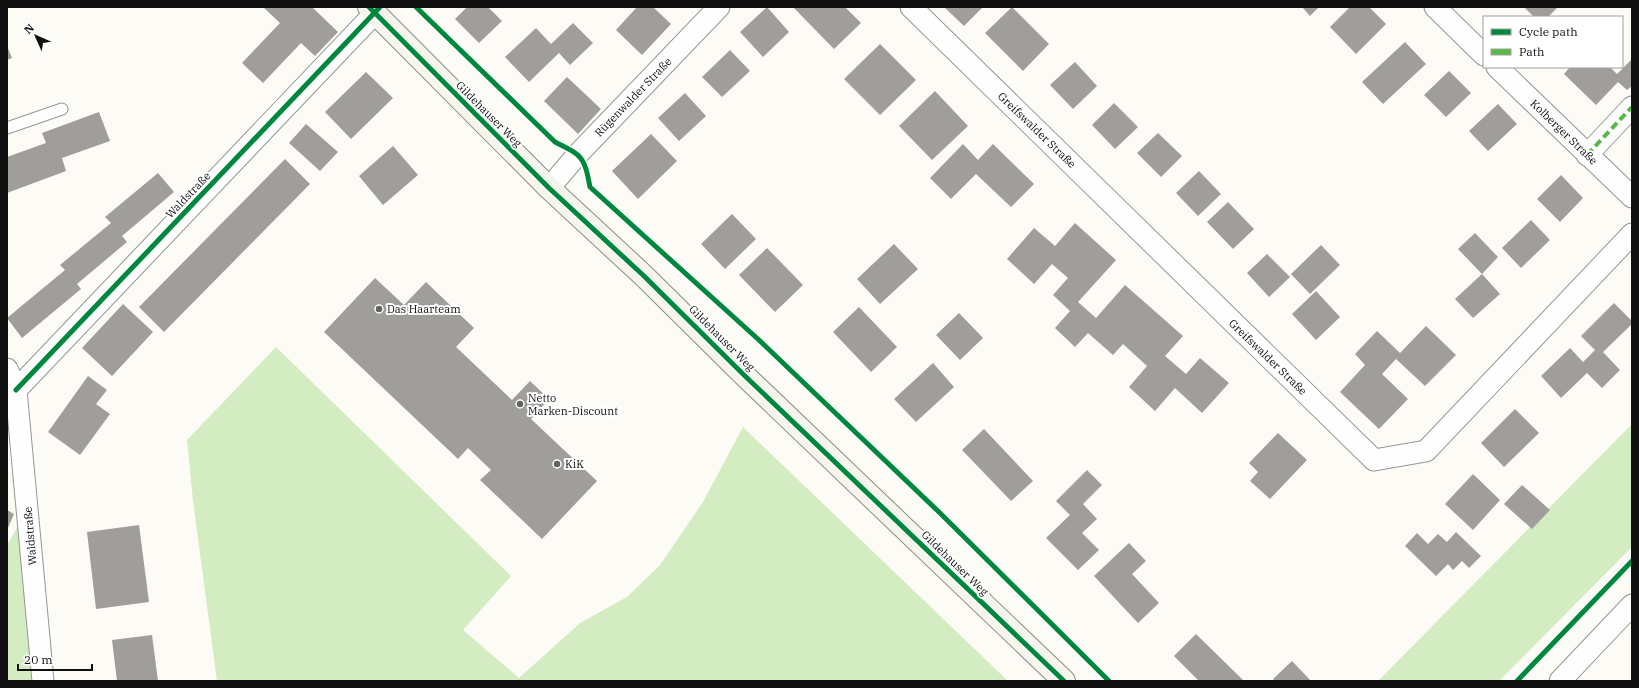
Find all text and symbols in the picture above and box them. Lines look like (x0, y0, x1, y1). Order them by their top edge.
north arrow (16, 16, 56, 56)
legend (1483, 16, 1623, 68)
text: N (21, 21, 37, 37)
text: Cycle path (1519, 24, 1578, 39)
text: Path (1519, 44, 1545, 59)
street label: Rügenwalder Straße (592, 54, 675, 140)
street label: Gildehauser Weg (453, 78, 525, 150)
street label: Greifswalder Straße (995, 89, 1079, 171)
street label: Kolberger Straße (1528, 96, 1601, 168)
street label: Waldstraße (162, 169, 214, 221)
place label: Das Haarteam (387, 302, 461, 316)
street label: Gildehauser Weg (686, 302, 758, 374)
marker: Das Haarteam (374, 304, 384, 314)
street label: Greifswalder Straße (1226, 316, 1310, 398)
place label: Netto Marken-Discount (528, 391, 618, 418)
marker: Netto Marken-Discount (515, 399, 525, 409)
place label: KiK (565, 457, 584, 471)
marker: KiK (552, 459, 562, 469)
street label: Waldstraße (20, 506, 40, 566)
street label: Gildehauser Weg (919, 528, 991, 598)
scale bar (18, 646, 92, 672)
text: 20 m (24, 652, 53, 667)

